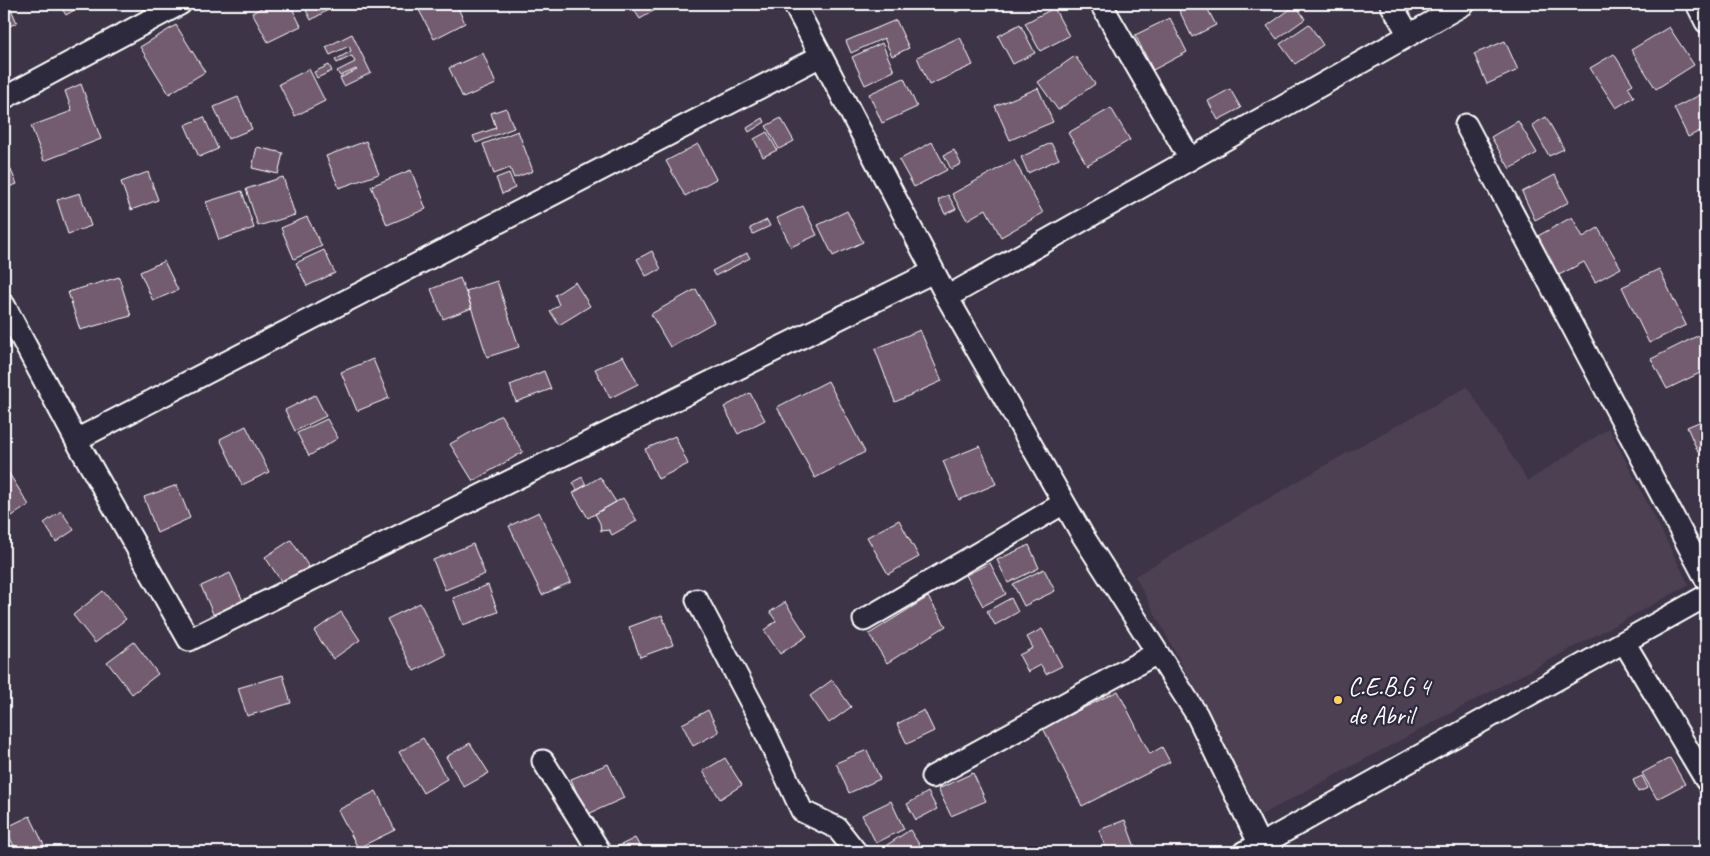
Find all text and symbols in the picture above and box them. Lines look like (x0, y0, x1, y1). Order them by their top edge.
place label: C.E.B.G 4 de Abril (1348, 671, 1433, 732)
marker: C.E.B.G 4 de Abril (1332, 694, 1344, 706)

